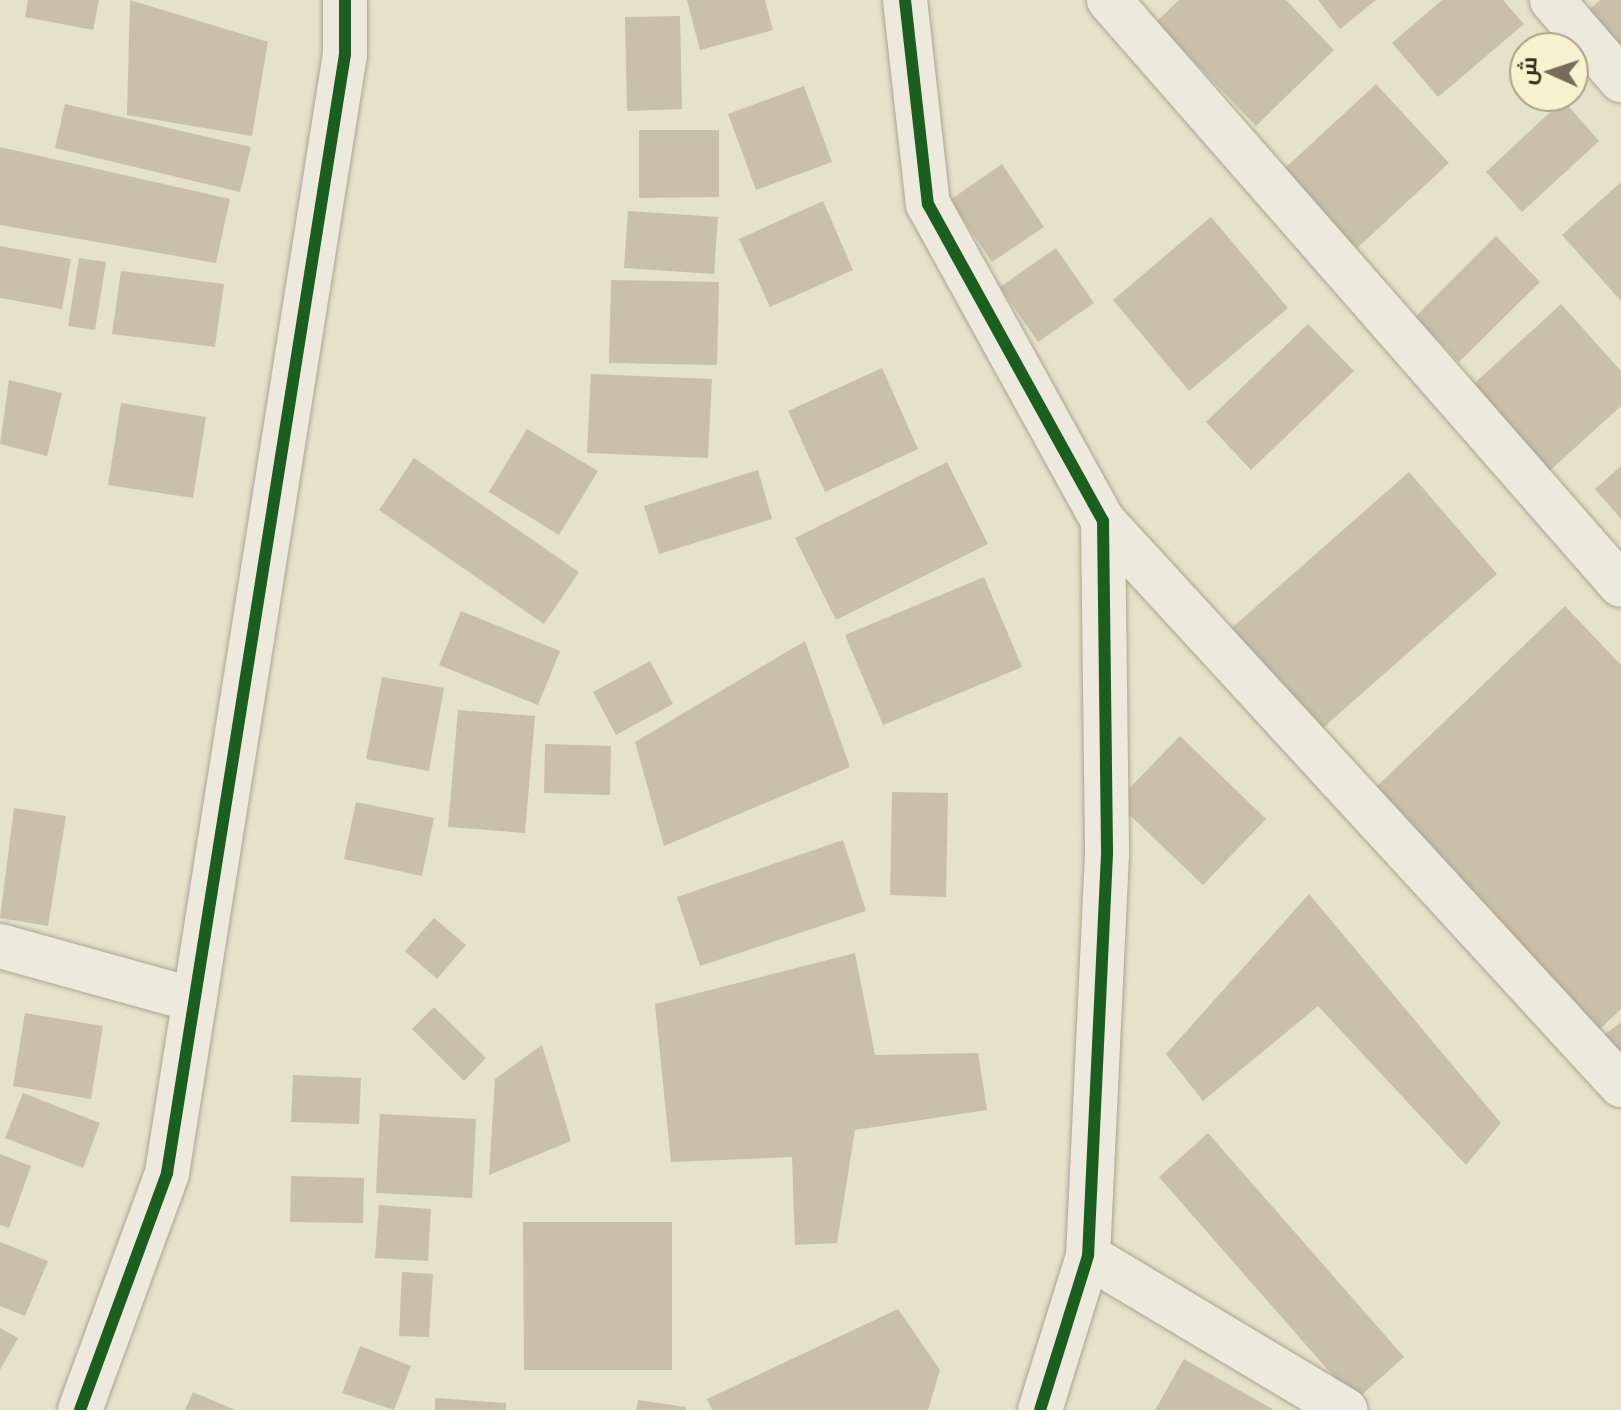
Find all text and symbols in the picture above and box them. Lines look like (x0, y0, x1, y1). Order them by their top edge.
north arrow (1509, 32, 1589, 112)
text: ش (1511, 56, 1543, 86)

